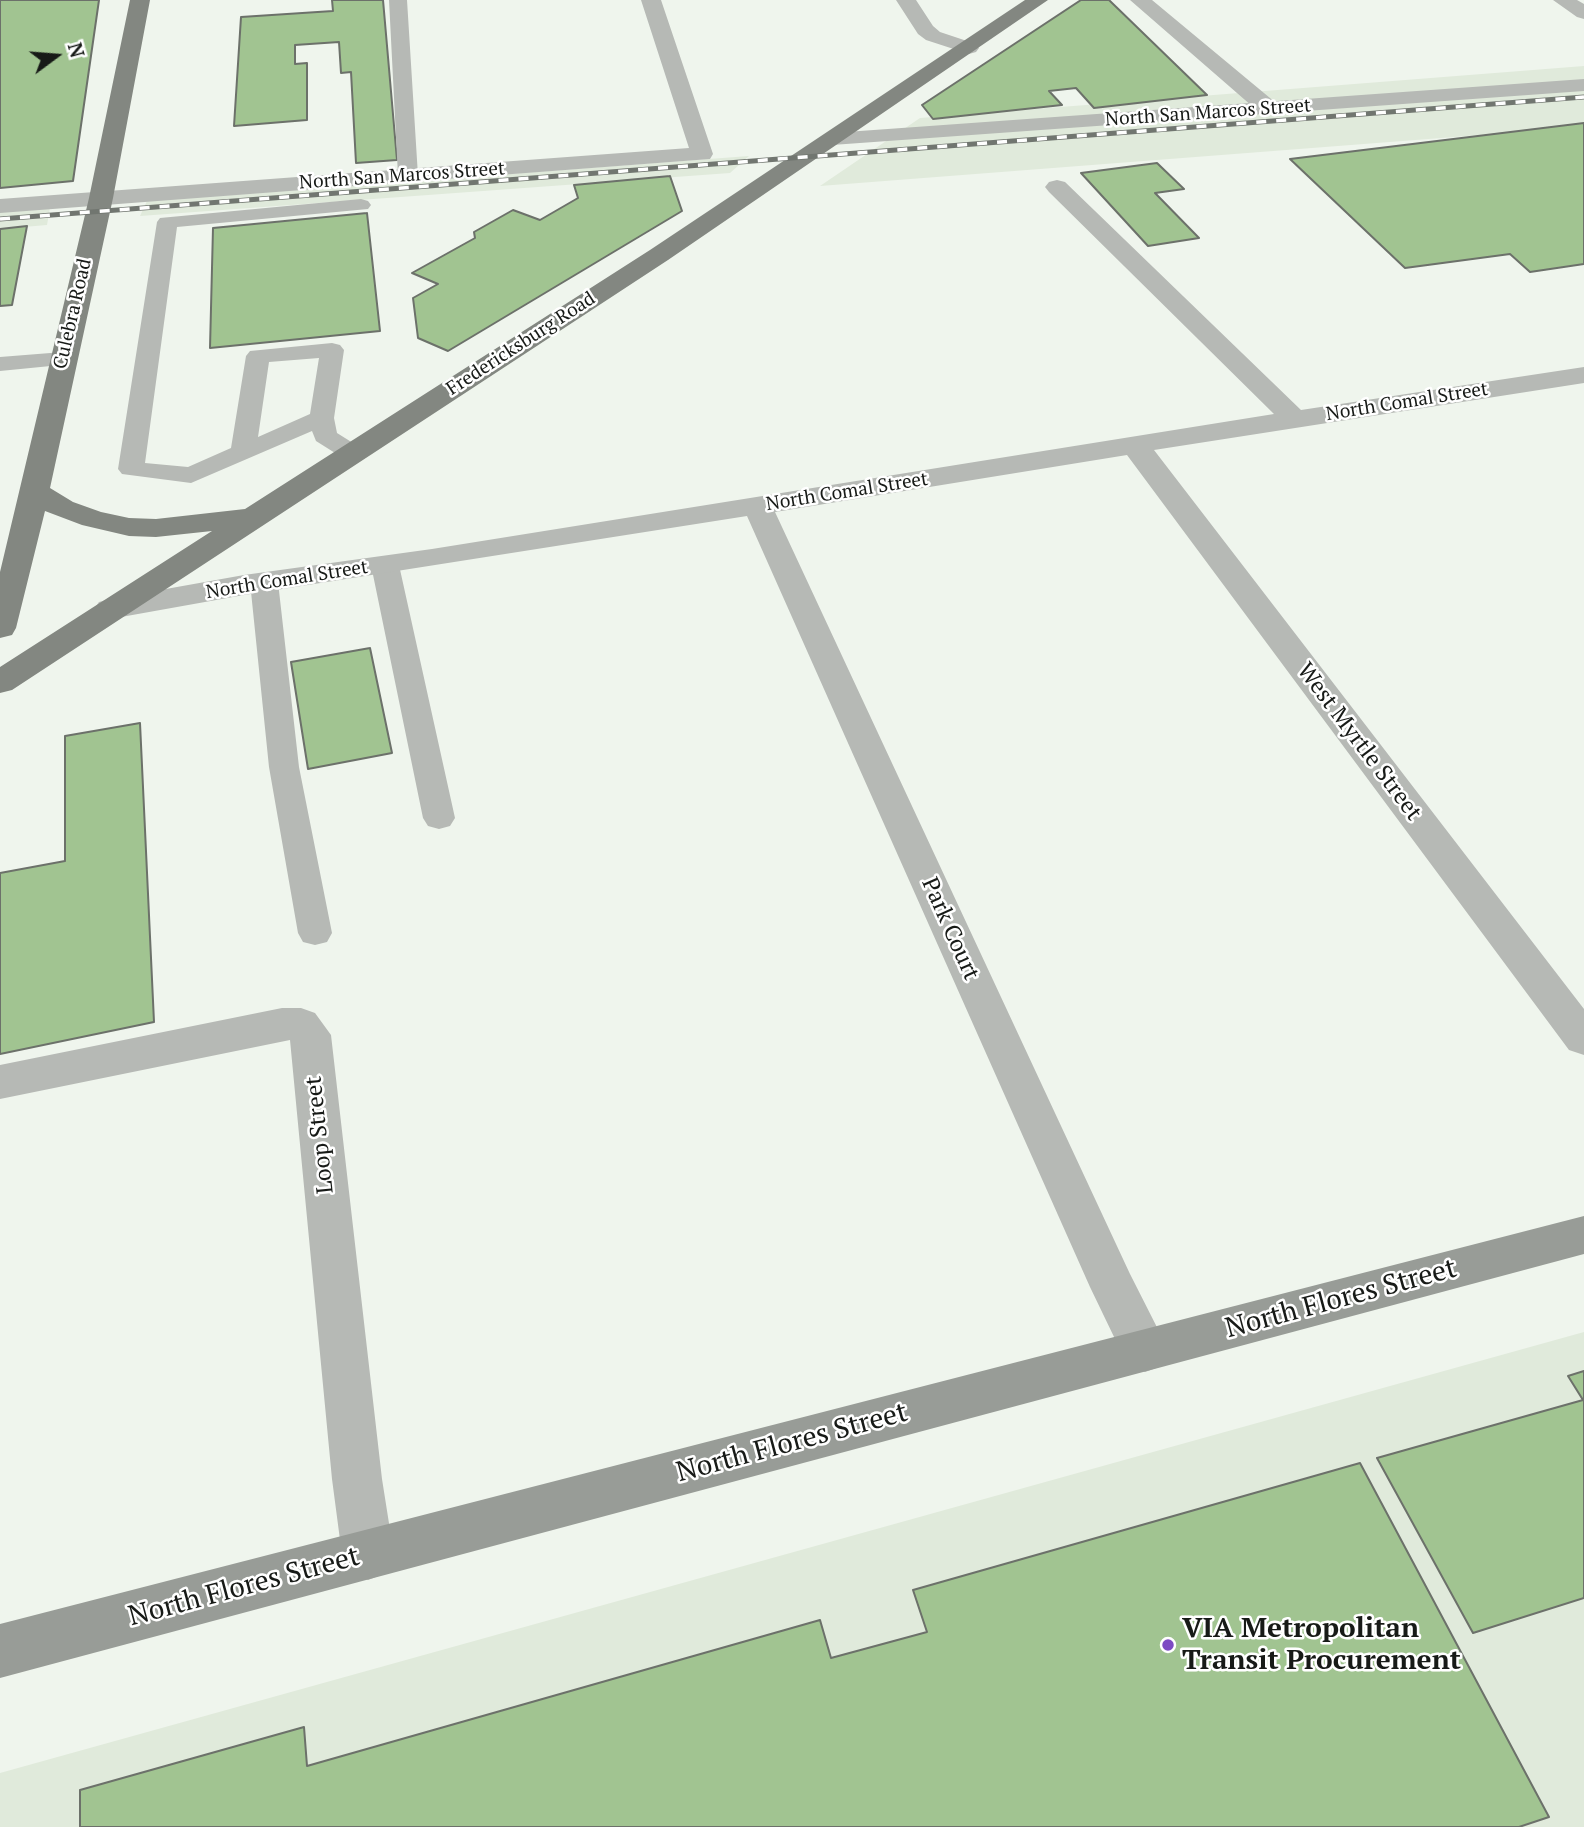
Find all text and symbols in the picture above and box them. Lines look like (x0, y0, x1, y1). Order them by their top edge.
north arrow (21, 21, 91, 91)
text: N (63, 40, 91, 60)
street label: North San Marcos Street (1104, 94, 1312, 132)
street label: North San Marcos Street (298, 157, 506, 195)
street label: Culebra Road (49, 257, 97, 371)
street label: Fredericksburg Road (442, 287, 600, 401)
street label: North Comal Street (1324, 378, 1490, 426)
street label: North Comal Street (764, 468, 930, 516)
street label: North Comal Street (204, 556, 370, 604)
street label: West Myrtle Street (1291, 658, 1427, 826)
street label: Park Court (915, 874, 985, 984)
street label: Loop Street (300, 1075, 340, 1195)
street label: North Flores Street (1222, 1252, 1460, 1346)
street label: North Flores Street (673, 1396, 911, 1490)
street label: North Flores Street (125, 1540, 363, 1634)
place label: VIA Metropolitan Transit Procurement (1182, 1612, 1461, 1678)
marker: VIA Metropolitan Transit Procurement (1160, 1637, 1176, 1653)

